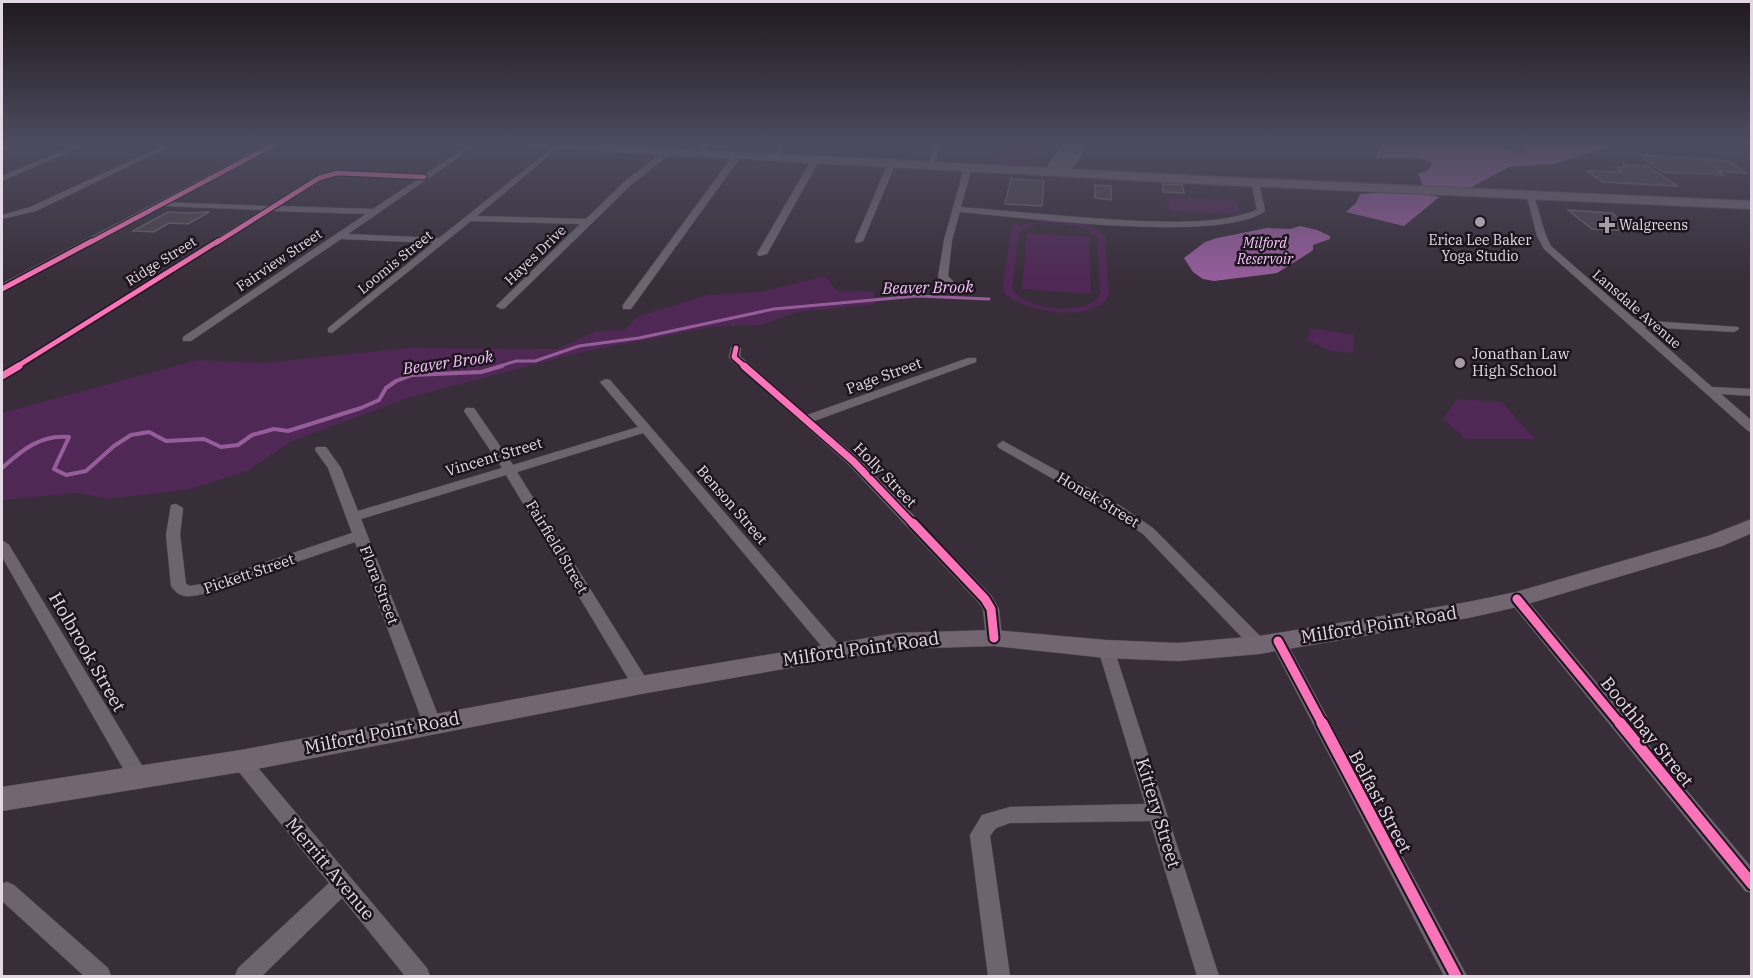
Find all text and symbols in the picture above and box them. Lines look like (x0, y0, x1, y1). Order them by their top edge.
marker: Erica Lee Baker Yoga Studio (1473, 215, 1487, 229)
place label: Walgreens (1619, 216, 1688, 234)
marker: Walgreens (1600, 218, 1614, 232)
street label: Hayes Drive (500, 221, 570, 289)
street label: Fairview Street (233, 225, 325, 295)
street label: Loomis Street (354, 226, 436, 298)
place label: Erica Lee Baker Yoga Studio (1429, 231, 1532, 265)
street label: Ridge Street (122, 232, 200, 290)
water label: Milford Reservoir (1236, 234, 1294, 268)
street label: Lansdale Avenue (1589, 265, 1685, 353)
water label: Beaver Brook (881, 276, 974, 298)
place label: Jonathan Law High School (1472, 344, 1570, 380)
water label: Beaver Brook (400, 346, 495, 378)
street label: Page Street (843, 353, 924, 398)
marker: Jonathan Law High School (1453, 356, 1467, 370)
street label: Vincent Street (443, 433, 544, 480)
street label: Holly Street (850, 438, 921, 511)
street label: Benson Street (693, 461, 772, 548)
street label: Honek Street (1054, 468, 1143, 531)
street label: Fairfield Street (522, 497, 593, 597)
street label: Flora Street (356, 543, 403, 627)
street label: Pickett Street (201, 549, 297, 598)
street label: Holbrook Street (44, 588, 131, 716)
street label: Milford Point Road (1299, 601, 1459, 648)
street label: Milford Point Road (781, 626, 941, 671)
street label: Boothbay Street (1596, 672, 1699, 791)
street label: Milford Point Road (302, 706, 462, 759)
street label: Belfast Street (1344, 747, 1417, 857)
street label: Kittery Street (1131, 755, 1186, 870)
street label: Merritt Avenue (281, 813, 380, 925)

